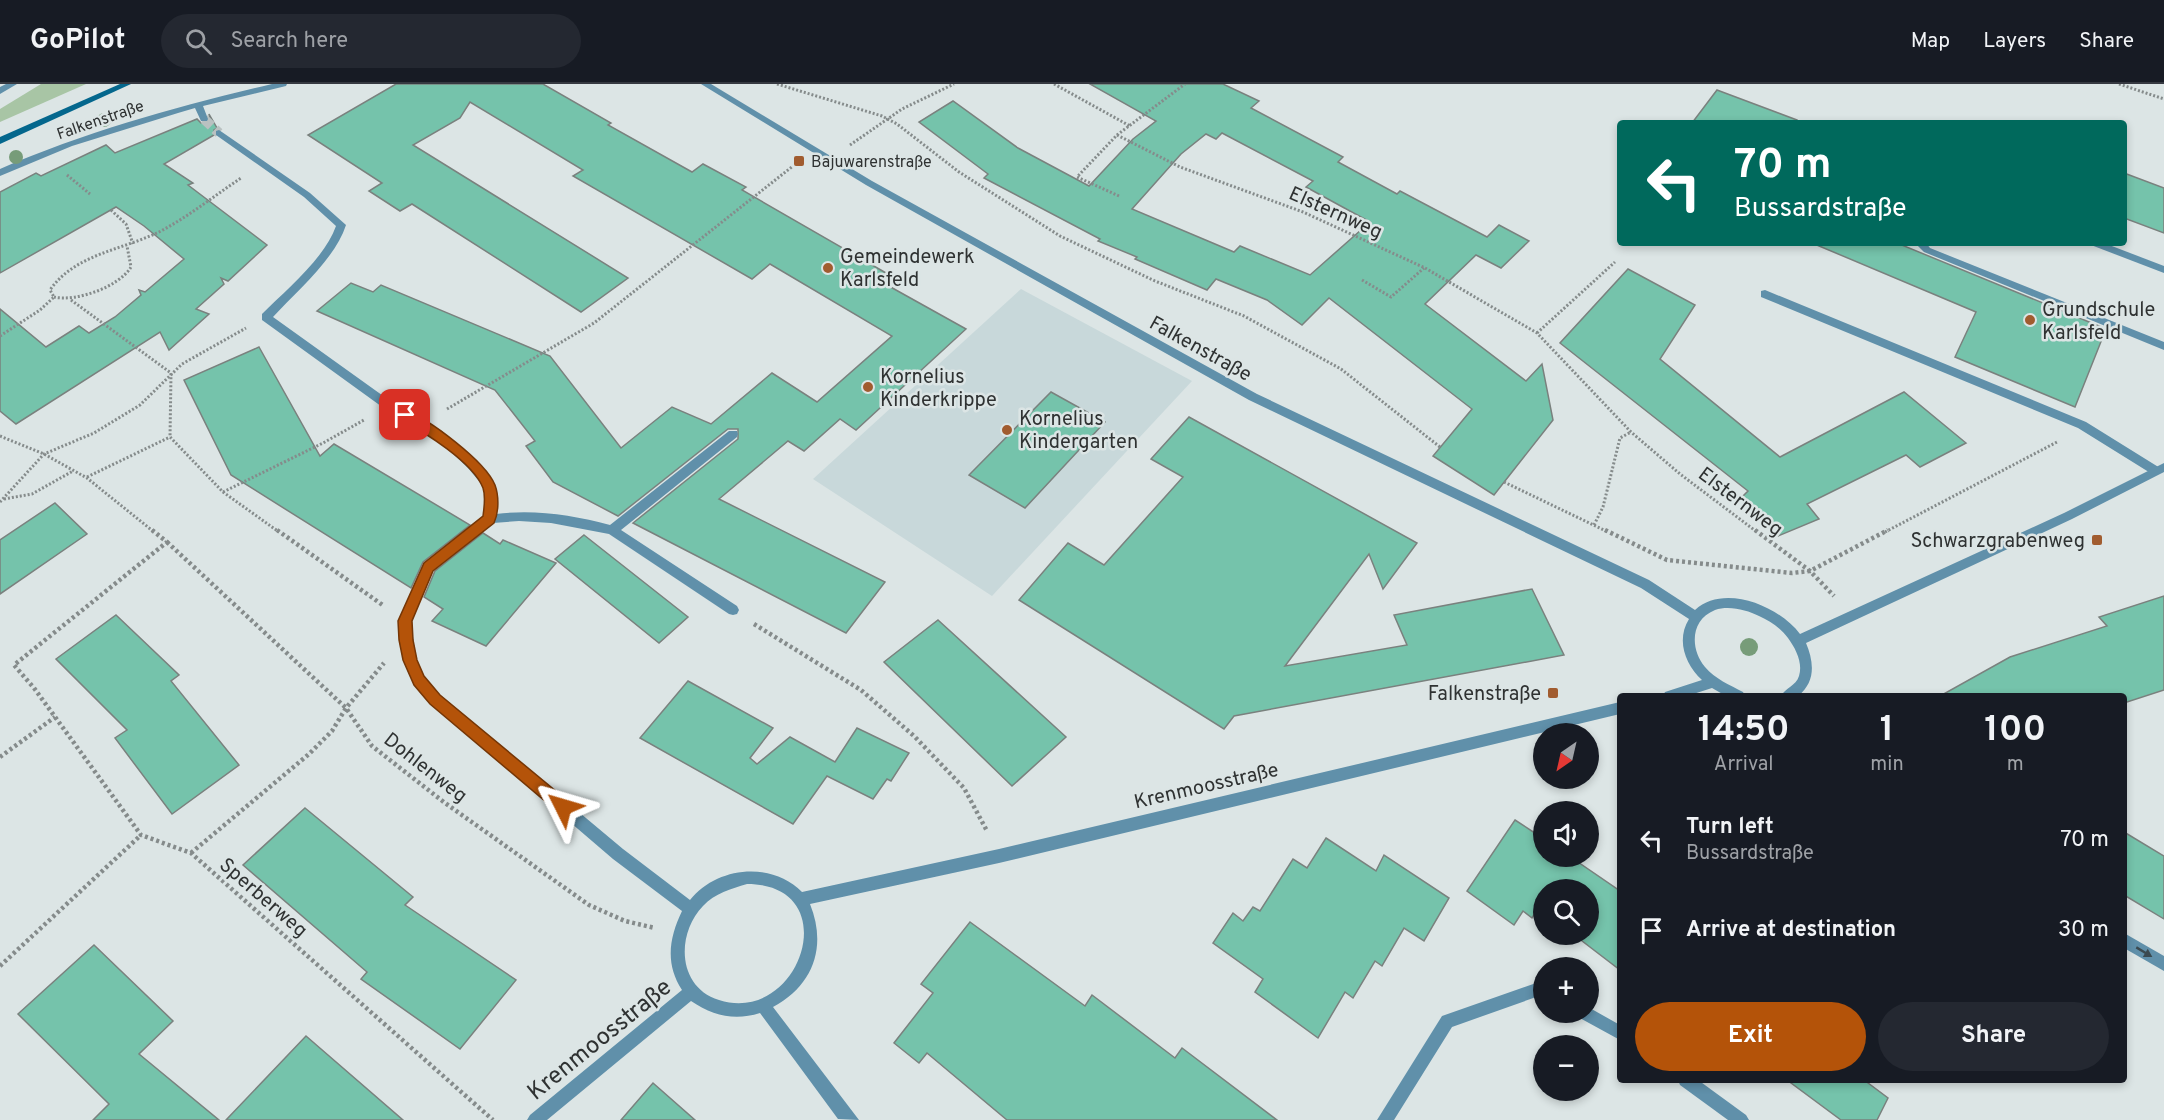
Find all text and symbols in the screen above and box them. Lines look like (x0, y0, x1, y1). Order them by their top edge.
search box (161, 14, 581, 68)
text: GoPilot (30, 23, 125, 59)
icon: search (182, 25, 215, 58)
text: Search here (230, 28, 348, 55)
text: Map (1911, 28, 1950, 55)
text: Layers (1983, 28, 2046, 55)
text: Share (2079, 28, 2134, 55)
street label: Falkenstraße (55, 97, 147, 145)
text: 70 m (1734, 140, 1832, 193)
icon: left (1635, 144, 1713, 222)
place label: Bajuwarenstraße (811, 153, 932, 173)
marker: Bajuwarenstraße (792, 154, 806, 168)
street label: Elsternweg (1284, 182, 1386, 246)
text: Bussardstraße (1734, 192, 1907, 226)
place label: Gemeindewerk Karlsfeld (840, 245, 975, 294)
marker: Gemeindewerk Karlsfeld (821, 261, 835, 275)
place label: Grundschule Karlsfeld (2042, 298, 2155, 347)
street label: Falkenstraße (1144, 311, 1256, 389)
marker: Grundschule Karlsfeld (2023, 313, 2037, 327)
place label: Kornelius Kinderkrippe (880, 365, 997, 414)
marker: Kornelius Kinderkrippe (861, 380, 875, 394)
pin (379, 389, 430, 440)
icon: arrive (388, 398, 421, 431)
place label: Kornelius Kindergarten (1019, 407, 1138, 456)
marker: Kornelius Kindergarten (1000, 423, 1014, 437)
street label: Elsternweg (1692, 462, 1788, 543)
place label: Schwarzgrabenweg (1911, 529, 2085, 555)
marker: Schwarzgrabenweg (2090, 533, 2104, 547)
place label: Falkenstraße (1428, 682, 1541, 708)
marker: Falkenstraße (1546, 686, 1560, 700)
text: 14:50 (1698, 708, 1790, 754)
text: 1 (1880, 708, 1894, 754)
text: 100 (1984, 708, 2046, 754)
north arrow (1533, 723, 1599, 789)
map controls (1533, 723, 1599, 1101)
street label: Dohlenweg (378, 728, 472, 809)
text: Arrival (1714, 752, 1773, 778)
text: min (1870, 752, 1904, 778)
text: m (2007, 752, 2024, 778)
street label: Krenmoosstraße (1132, 758, 1281, 816)
position arrow (531, 775, 595, 839)
button: sound (1533, 801, 1599, 867)
text: Turn left (1686, 814, 1774, 841)
icon: left (1635, 824, 1668, 857)
text: 70 m (2060, 827, 2109, 854)
text: Bussardstraße (1686, 841, 1814, 867)
street label: Sperberweg (213, 853, 312, 944)
button: search (1533, 879, 1599, 945)
icon: arrive (1635, 914, 1668, 947)
text: Arrive at destination (1686, 917, 1896, 944)
text: 30 m (2058, 917, 2109, 944)
one-way arrow (2136, 947, 2153, 957)
button: + (1533, 957, 1599, 1023)
street label: Krenmoosstraße (522, 973, 679, 1108)
button: Exit (1635, 1002, 1866, 1071)
button: Share (1878, 1002, 2109, 1071)
button: − (1533, 1035, 1599, 1101)

